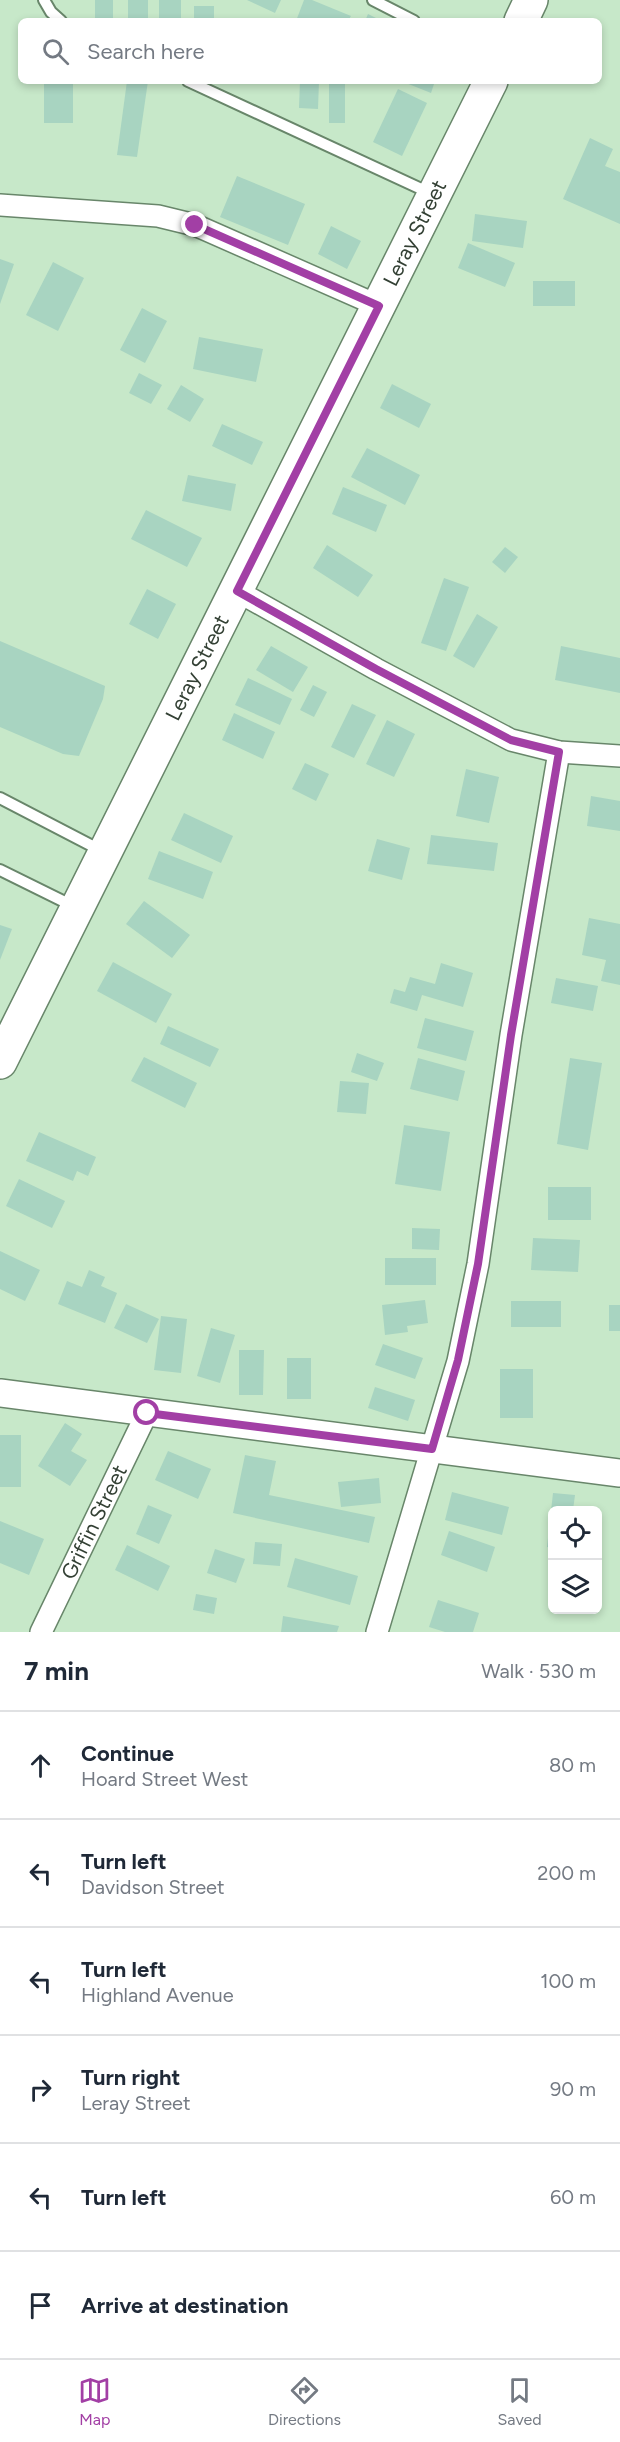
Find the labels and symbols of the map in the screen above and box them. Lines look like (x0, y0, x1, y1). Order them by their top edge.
street label: Leray Street (378, 176, 451, 290)
route end (181, 211, 207, 237)
street label: Leray Street (160, 610, 234, 724)
route start (133, 1399, 159, 1425)
street label: Griffin Street (55, 1461, 132, 1583)

